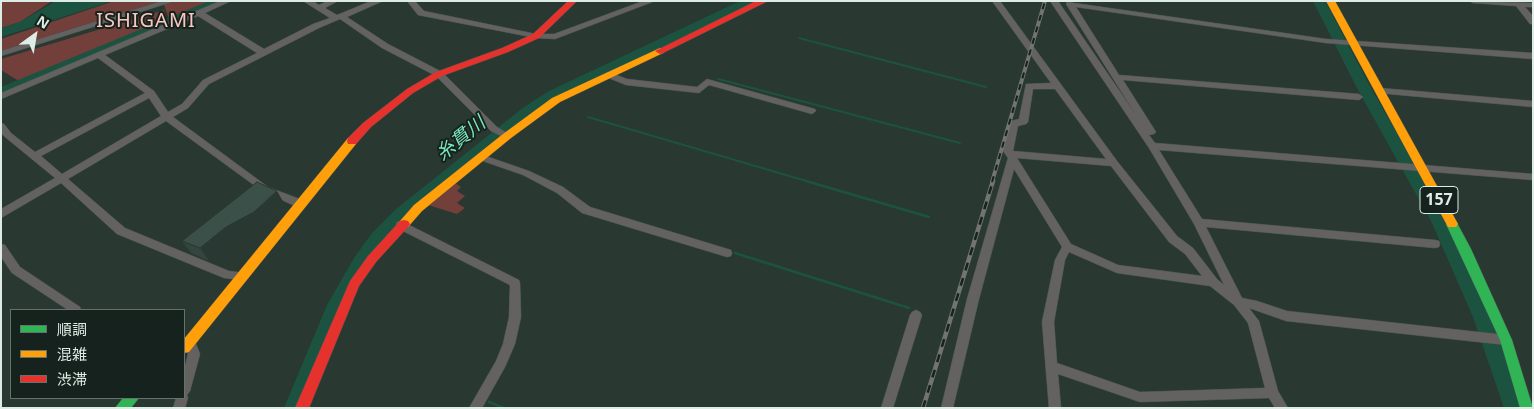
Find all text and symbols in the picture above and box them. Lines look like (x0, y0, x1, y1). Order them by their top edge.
district label: ISHIGAMI (95, 9, 197, 33)
north arrow (10, 10, 60, 60)
text: N (33, 11, 53, 33)
water label: 糸貫川 (432, 112, 490, 166)
road number: 157 (1420, 186, 1458, 214)
legend (10, 309, 185, 399)
text: 順調 (57, 319, 87, 339)
text: 混雑 (57, 344, 87, 364)
text: 渋滞 (57, 369, 87, 389)

